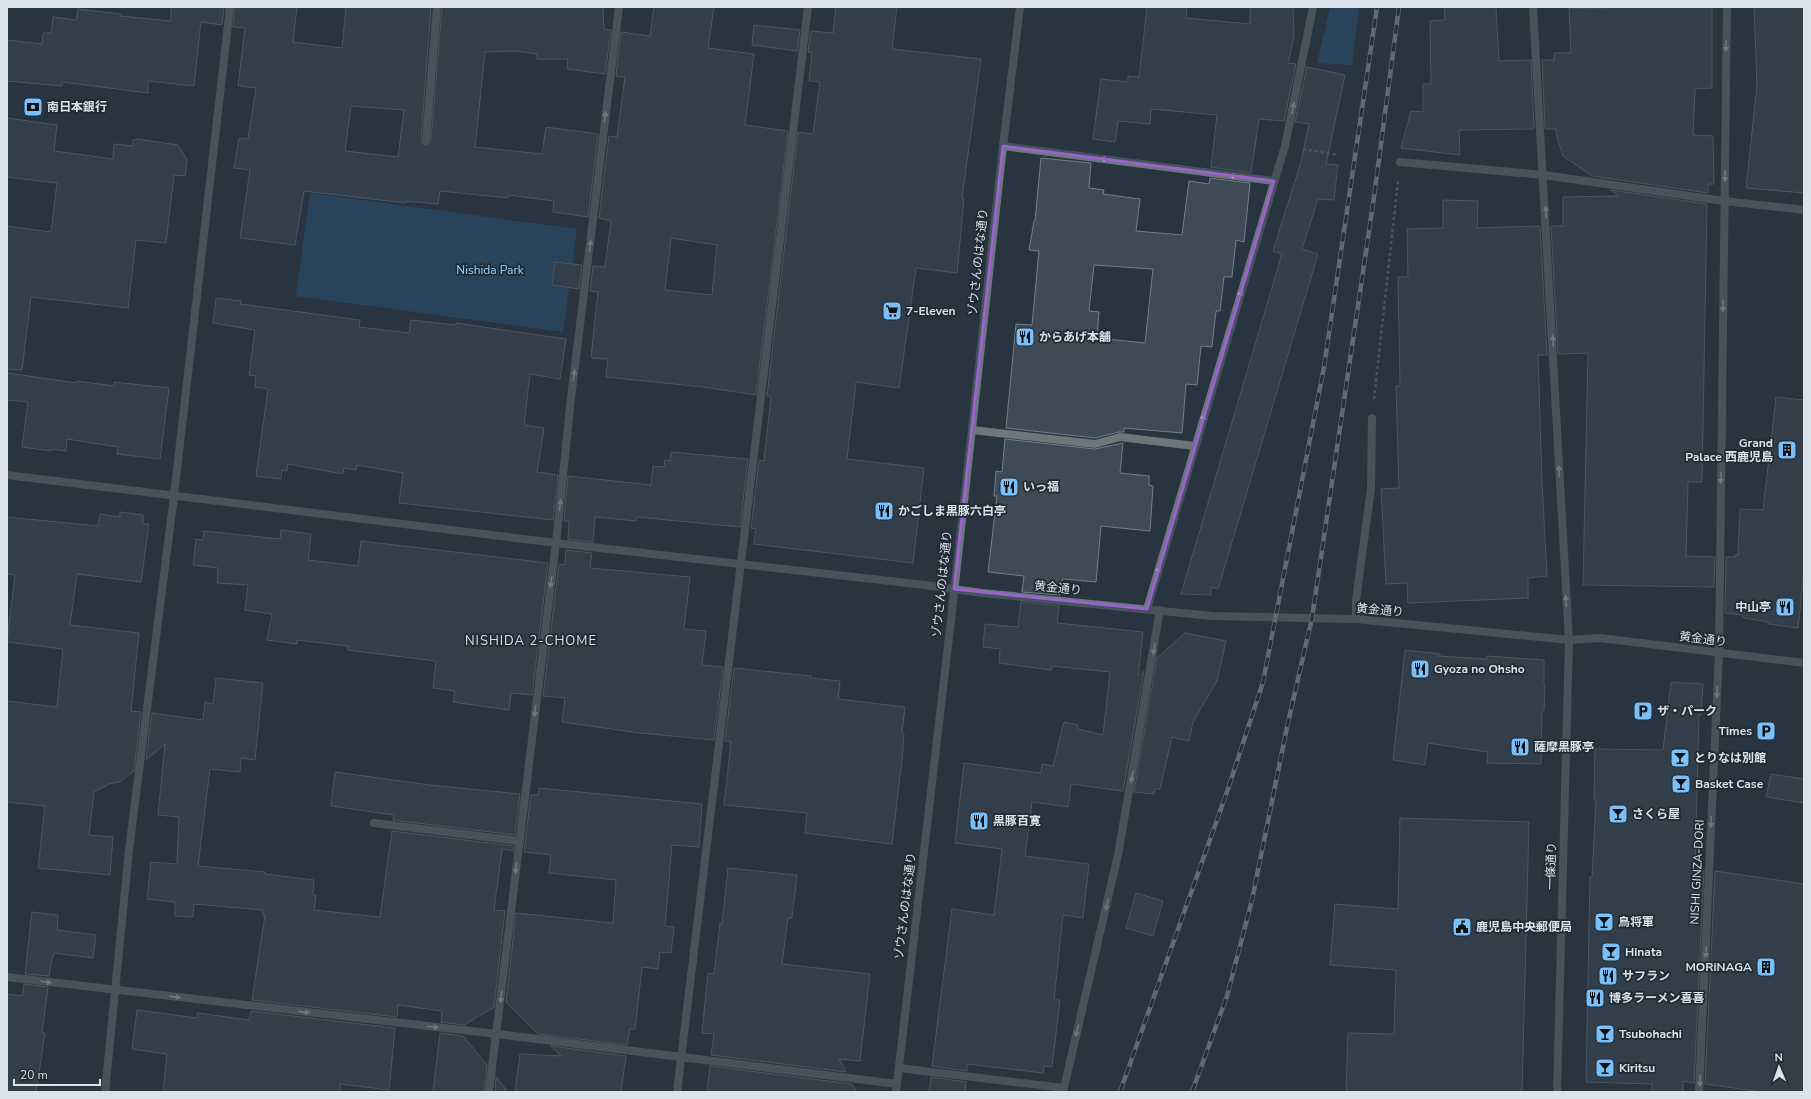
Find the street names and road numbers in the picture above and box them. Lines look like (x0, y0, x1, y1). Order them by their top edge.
street label: ゾウさんのはな通り (964, 207, 992, 317)
street label: ゾウさんのはな通り (928, 529, 956, 639)
street label: 黄金通り (1033, 578, 1083, 598)
street label: 黄金通り (1355, 600, 1405, 620)
street label: 黄金通り (1678, 628, 1728, 650)
street label: NISHI GINZA-DORI (1686, 819, 1708, 925)
street label: 一條通り (1542, 842, 1560, 890)
street label: ゾウさんのはな通り (890, 851, 920, 961)

